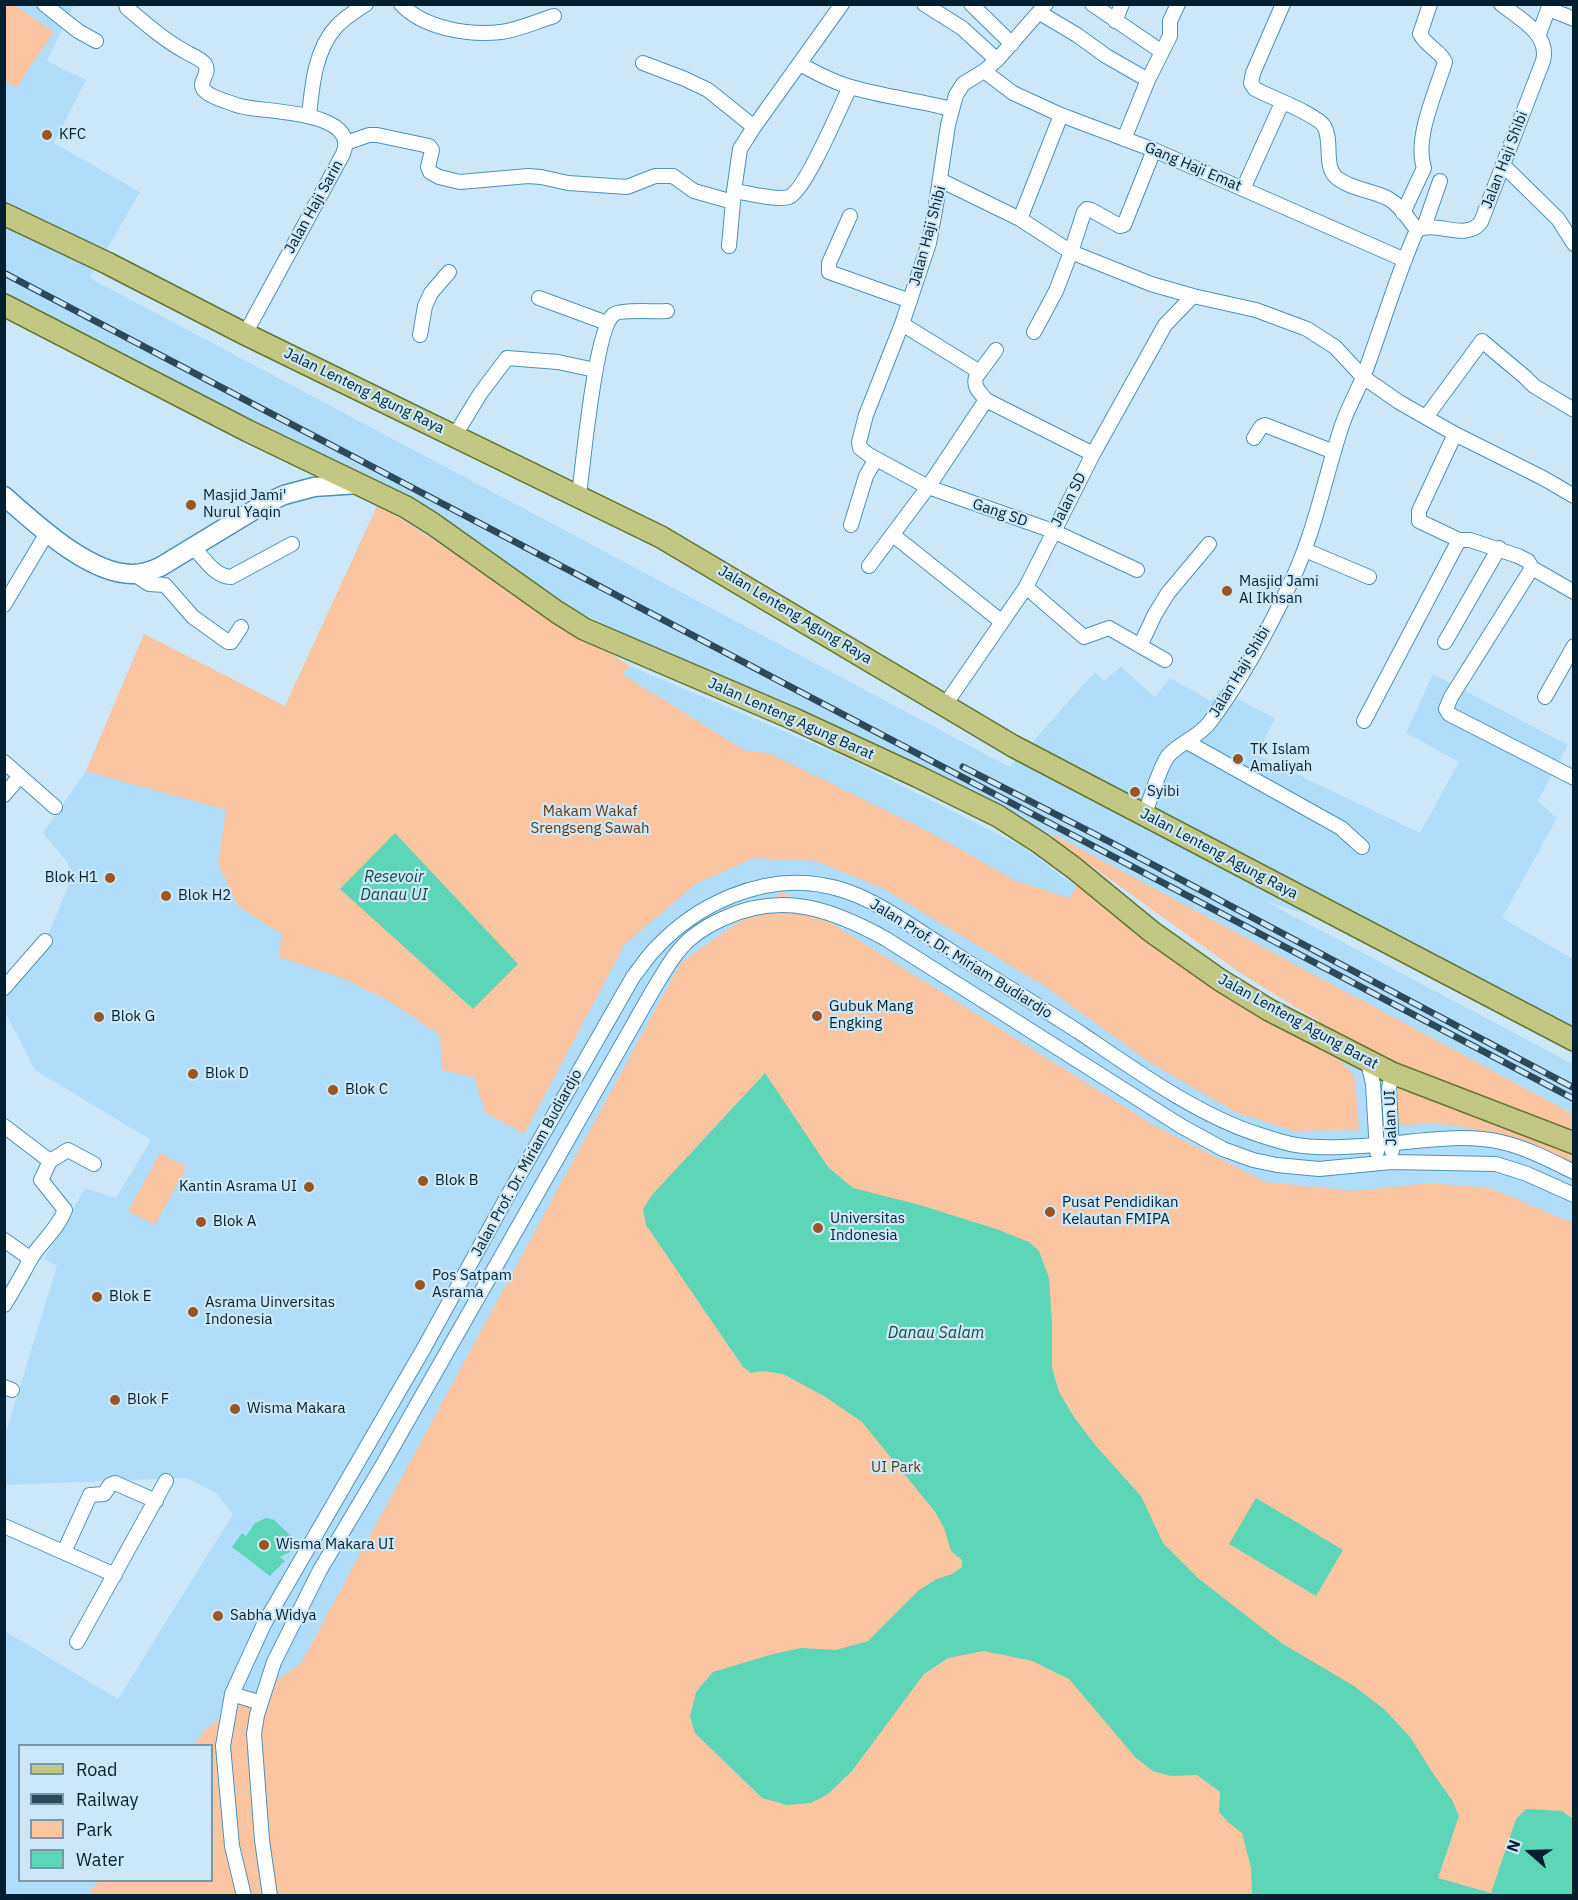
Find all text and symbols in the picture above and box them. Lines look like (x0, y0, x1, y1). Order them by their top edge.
street label: Jalan Haji Shibi (1478, 109, 1532, 211)
place label: KFC (59, 126, 86, 144)
marker: KFC (40, 128, 54, 142)
street label: Gang Haji Emat (1142, 139, 1244, 195)
street label: Jalan Haji Sarin (281, 157, 347, 257)
street label: Jalan Haji Shibi (906, 184, 950, 288)
street label: Jalan Lenteng Agung Raya (281, 344, 447, 438)
street label: Jalan SD (1048, 470, 1090, 530)
place label: Masjid Jami' Nurul Yaqin (203, 487, 286, 522)
street label: Gang SD (970, 495, 1030, 531)
marker: Masjid Jami' Nurul Yaqin (184, 498, 198, 512)
street label: Jalan Lenteng Agung Raya (715, 562, 875, 668)
place label: Masjid Jami Al Ikhsan (1239, 573, 1319, 608)
marker: Masjid Jami Al Ikhsan (1220, 584, 1234, 598)
street label: Jalan Haji Shibi (1206, 623, 1274, 721)
street label: Jalan Lenteng Agung Barat (705, 674, 877, 764)
place label: TK Islam Amaliyah (1250, 741, 1312, 776)
marker: TK Islam Amaliyah (1231, 752, 1245, 766)
place label: Syibi (1147, 783, 1179, 801)
marker: Syibi (1128, 785, 1142, 799)
park label: Makam Wakaf Srengseng Sawah (531, 803, 649, 838)
street label: Jalan Lenteng Agung Raya (1137, 805, 1301, 903)
water label: Resevoir Danau UI (360, 867, 428, 905)
place label: Blok H1 (45, 869, 98, 887)
marker: Blok H1 (103, 871, 117, 885)
place label: Blok H2 (178, 887, 231, 905)
marker: Blok H2 (159, 889, 173, 903)
street label: Jalan Prof. Dr. Miriam Budiardjo (867, 895, 1055, 1023)
street label: Jalan Lenteng Agung Barat (1215, 971, 1381, 1073)
place label: Gubuk Mang Engking (829, 998, 913, 1033)
place label: Blok G (111, 1008, 155, 1026)
marker: Gubuk Mang Engking (810, 1009, 824, 1023)
marker: Blok G (92, 1010, 106, 1024)
place label: Blok D (205, 1065, 249, 1083)
street label: Jalan Prof. Dr. Miriam Budiardjo (468, 1066, 586, 1260)
marker: Blok D (186, 1067, 200, 1081)
place label: Blok C (345, 1081, 388, 1099)
marker: Blok C (326, 1083, 340, 1097)
street label: Jalan UI (1381, 1090, 1401, 1146)
place label: Blok B (435, 1172, 479, 1190)
marker: Blok B (416, 1174, 430, 1188)
place label: Kantin Asrama UI (179, 1178, 297, 1196)
marker: Kantin Asrama UI (302, 1180, 316, 1194)
place label: Pusat Pendidikan Kelautan FMIPA (1062, 1194, 1179, 1229)
marker: Pusat Pendidikan Kelautan FMIPA (1043, 1205, 1057, 1219)
place label: Universitas Indonesia (830, 1210, 905, 1245)
place label: Blok A (213, 1213, 256, 1231)
marker: Blok A (194, 1215, 208, 1229)
marker: Universitas Indonesia (811, 1221, 825, 1235)
place label: Pos Satpam Asrama (432, 1267, 512, 1302)
marker: Pos Satpam Asrama (413, 1278, 427, 1292)
place label: Blok E (109, 1288, 151, 1306)
marker: Blok E (90, 1290, 104, 1304)
place label: Asrama Uinversitas Indonesia (205, 1294, 335, 1329)
marker: Asrama Uinversitas Indonesia (186, 1305, 200, 1319)
water label: Danau Salam (888, 1323, 984, 1343)
place label: Blok F (127, 1391, 169, 1409)
marker: Blok F (108, 1393, 122, 1407)
place label: Wisma Makara (247, 1400, 346, 1418)
marker: Wisma Makara (228, 1402, 242, 1416)
park label: UI Park (871, 1459, 921, 1477)
place label: Wisma Makara UI (276, 1536, 394, 1554)
marker: Wisma Makara UI (257, 1538, 271, 1552)
place label: Sabha Widya (230, 1607, 317, 1625)
marker: Sabha Widya (211, 1609, 225, 1623)
legend (18, 1744, 213, 1882)
text: Road (76, 1758, 117, 1781)
text: Railway (76, 1788, 138, 1811)
text: Park (76, 1818, 112, 1841)
north arrow (1500, 1822, 1560, 1882)
text: N (1502, 1837, 1524, 1855)
text: Water (76, 1848, 124, 1871)

